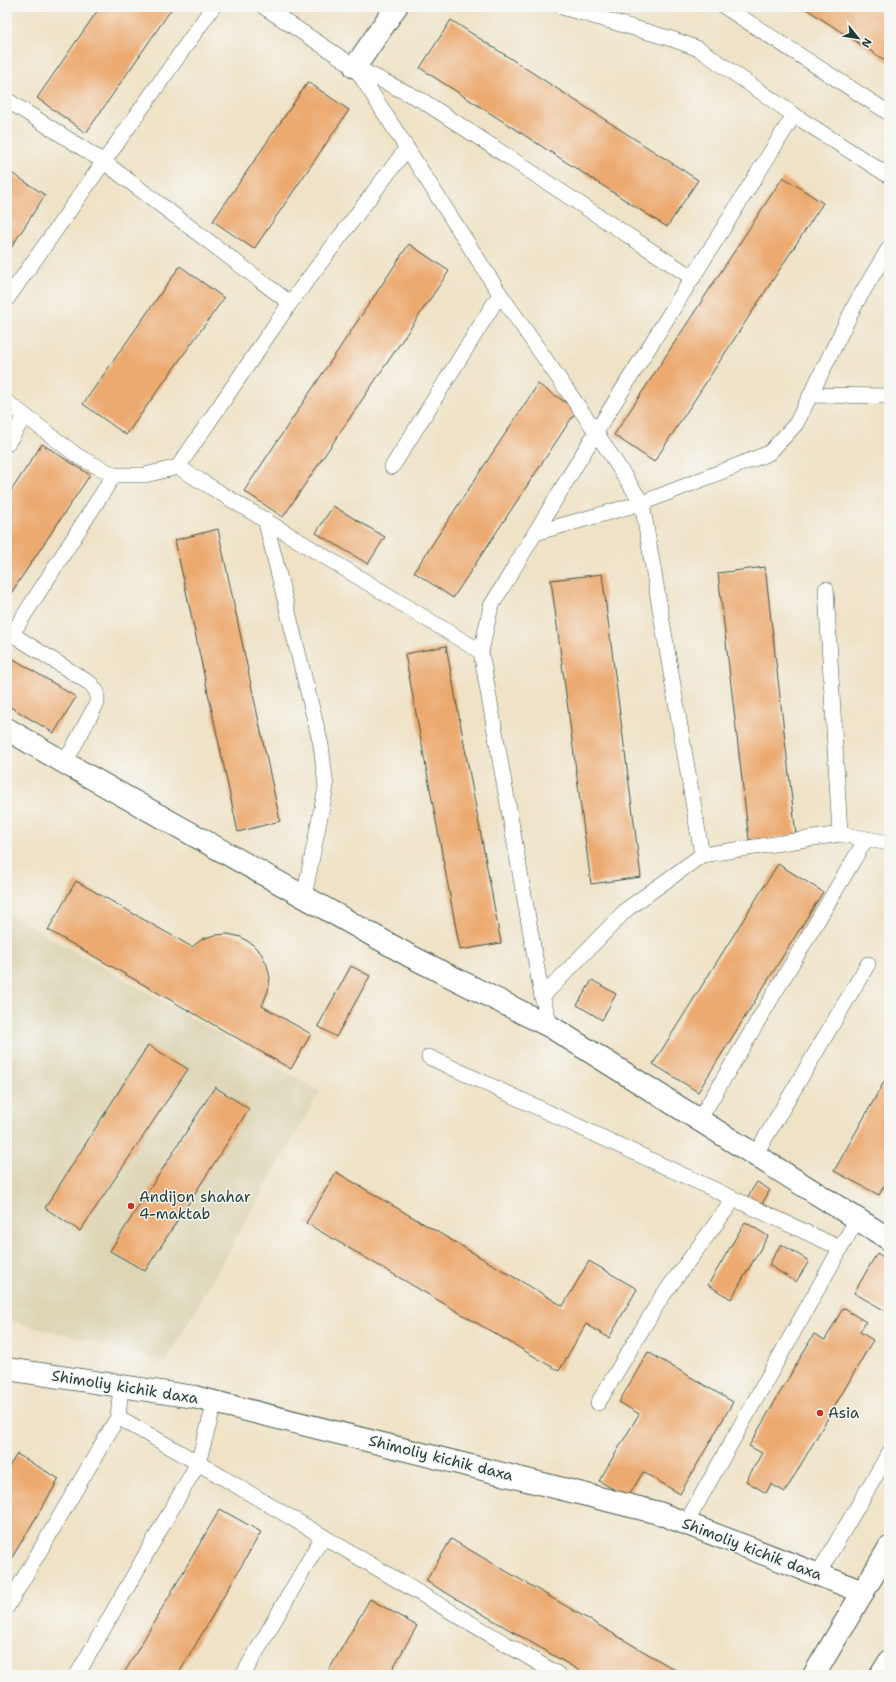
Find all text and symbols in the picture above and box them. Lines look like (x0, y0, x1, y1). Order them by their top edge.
north arrow (838, 18, 878, 58)
text: N (857, 35, 875, 51)
place label: Andijon shahar 4-maktab (139, 1187, 251, 1224)
marker: Andijon shahar 4-maktab (126, 1201, 136, 1211)
street label: Shimoliy kichik daxa (50, 1366, 200, 1409)
place label: Asia (828, 1403, 860, 1423)
marker: Asia (815, 1408, 825, 1418)
street label: Shimoliy kichik daxa (367, 1430, 516, 1486)
street label: Shimoliy kichik daxa (679, 1513, 825, 1585)

